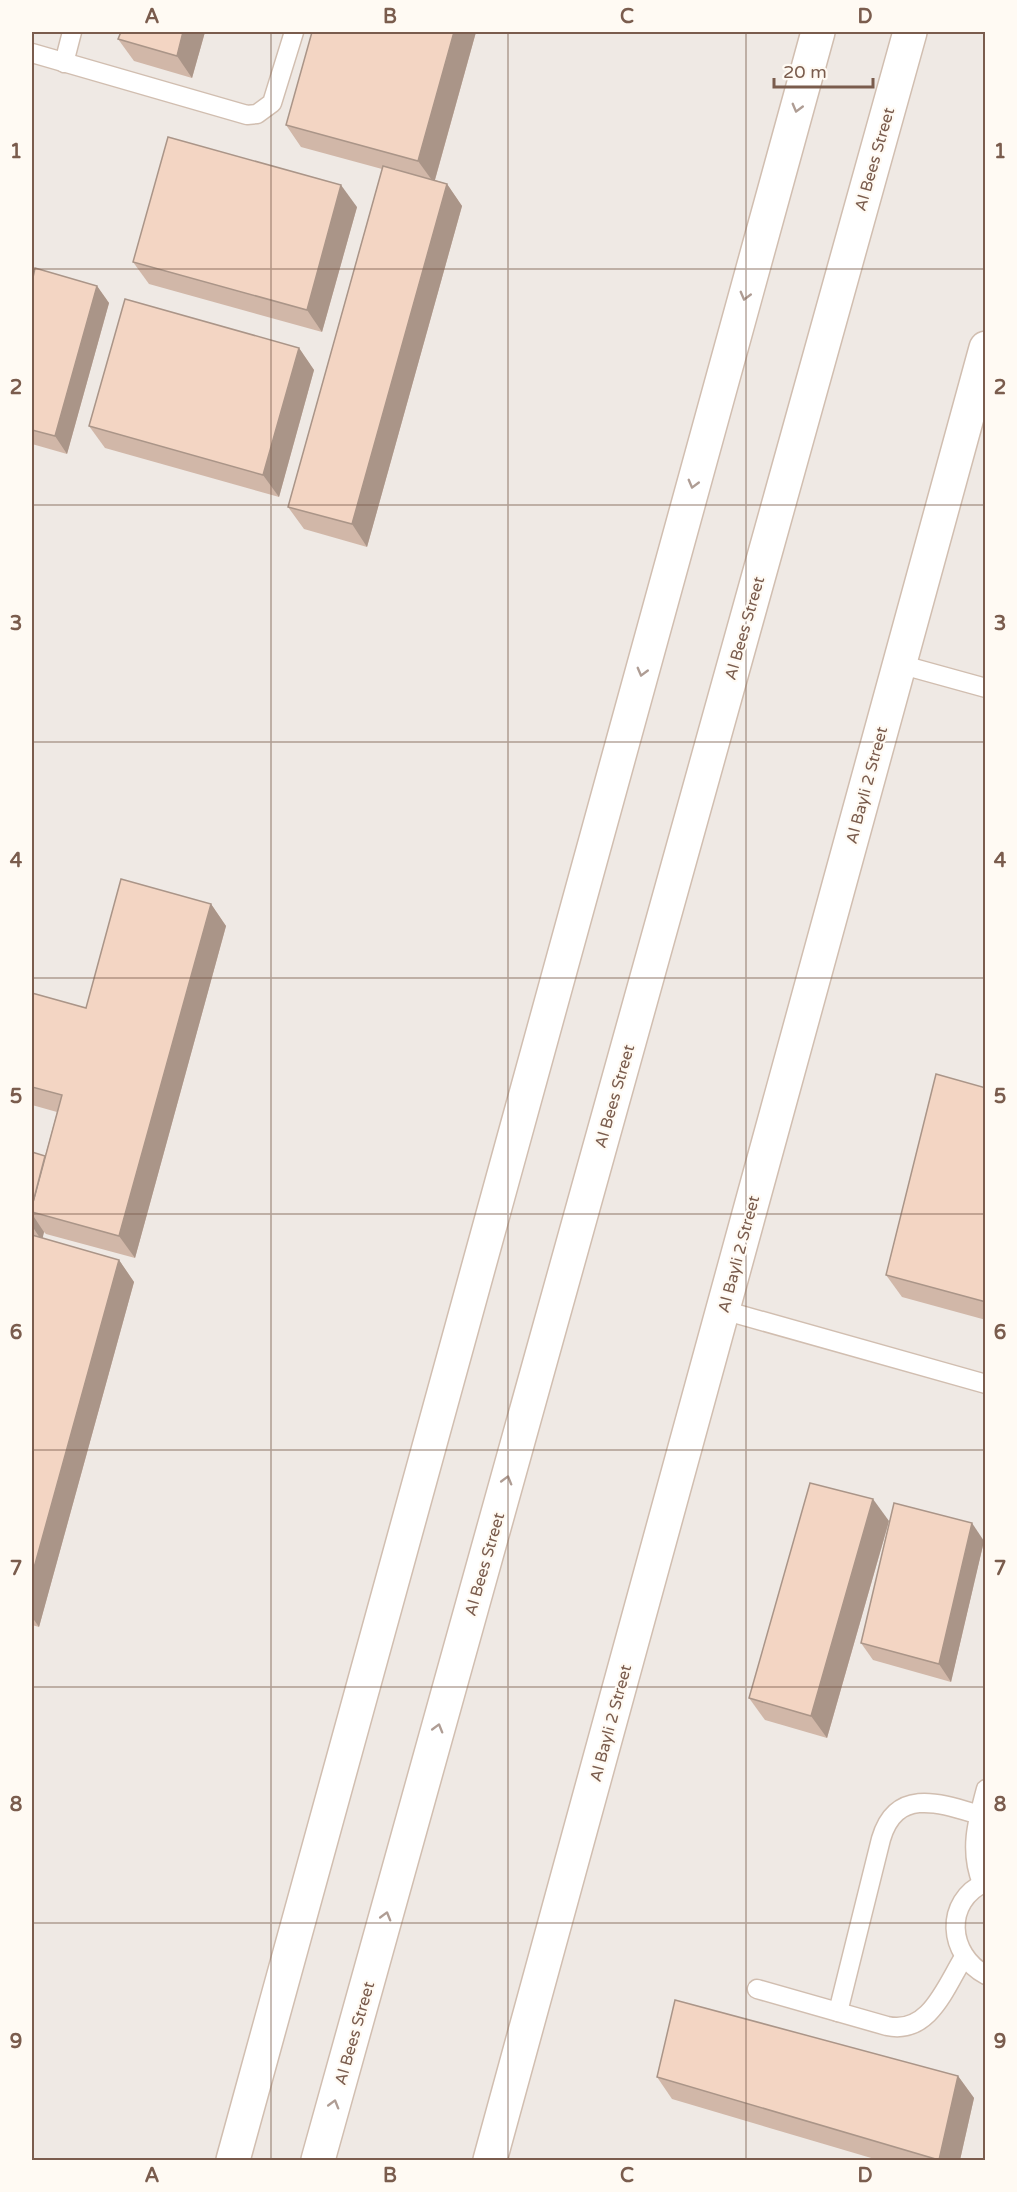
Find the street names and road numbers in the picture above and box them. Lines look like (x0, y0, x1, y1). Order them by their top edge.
street label: Al Bees Street (851, 105, 899, 213)
street label: Al Bees Street (721, 574, 769, 682)
street label: Al Bayli 2 Street (842, 724, 892, 846)
street label: Al Bees Street (591, 1042, 639, 1150)
street label: Al Bayli 2 Street (714, 1193, 764, 1315)
street label: Al Bees Street (461, 1510, 509, 1618)
street label: Al Bayli 2 Street (586, 1662, 636, 1784)
street label: Al Bees Street (331, 1979, 379, 2087)

